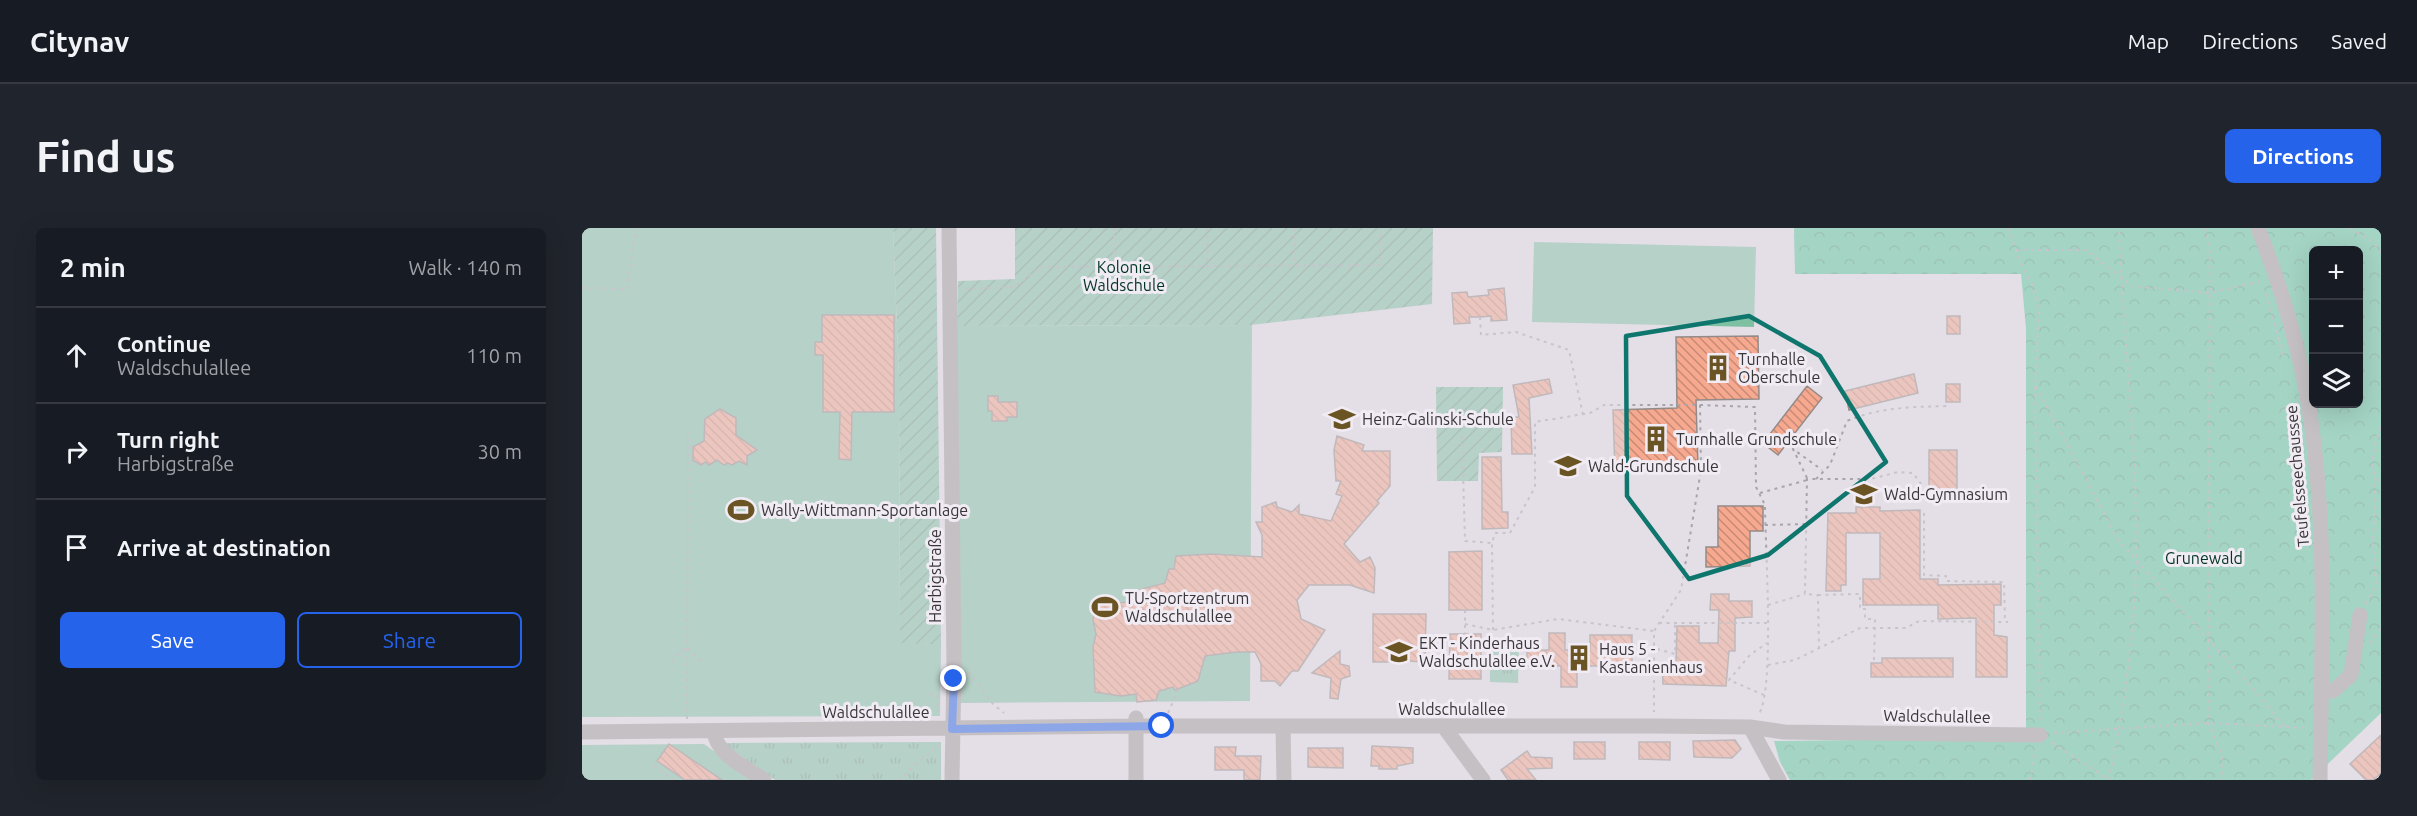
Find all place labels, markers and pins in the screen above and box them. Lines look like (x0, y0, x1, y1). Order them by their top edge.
place label: Turnhalle Oberschule (1738, 350, 1820, 386)
building icon: Turnhalle Oberschule (1703, 353, 1733, 383)
school or university icon: Heinz-Galinski-Schule (1327, 404, 1357, 434)
place label: Heinz-Galinski-Schule (1362, 410, 1514, 428)
building icon: Turnhalle Grundschule (1641, 424, 1671, 454)
place label: Turnhalle Grundschule (1676, 430, 1837, 448)
school or university icon: Wald-Grundschule (1553, 451, 1583, 481)
place label: Wald-Grundschule (1588, 457, 1719, 475)
school or university icon: Wald-Gymnasium (1849, 479, 1879, 509)
place label: Wald-Gymnasium (1884, 485, 2008, 503)
sports icon: Wally-Wittmann-Sportanlage (726, 495, 756, 525)
place label: Wally-Wittmann-Sportanlage (761, 501, 968, 519)
place label: TU-Sportzentrum Waldschulallee (1125, 589, 1249, 625)
sports icon: TU-Sportzentrum Waldschulallee (1090, 592, 1120, 622)
place label: EKT - Kinderhaus Waldschulallee e.V. (1419, 634, 1555, 670)
school or university icon: EKT - Kinderhaus Waldschulallee e.V. (1384, 637, 1414, 667)
place label: Haus 5 - Kastanienhaus (1599, 640, 1703, 676)
building icon: Haus 5 - Kastanienhaus (1564, 643, 1594, 673)

